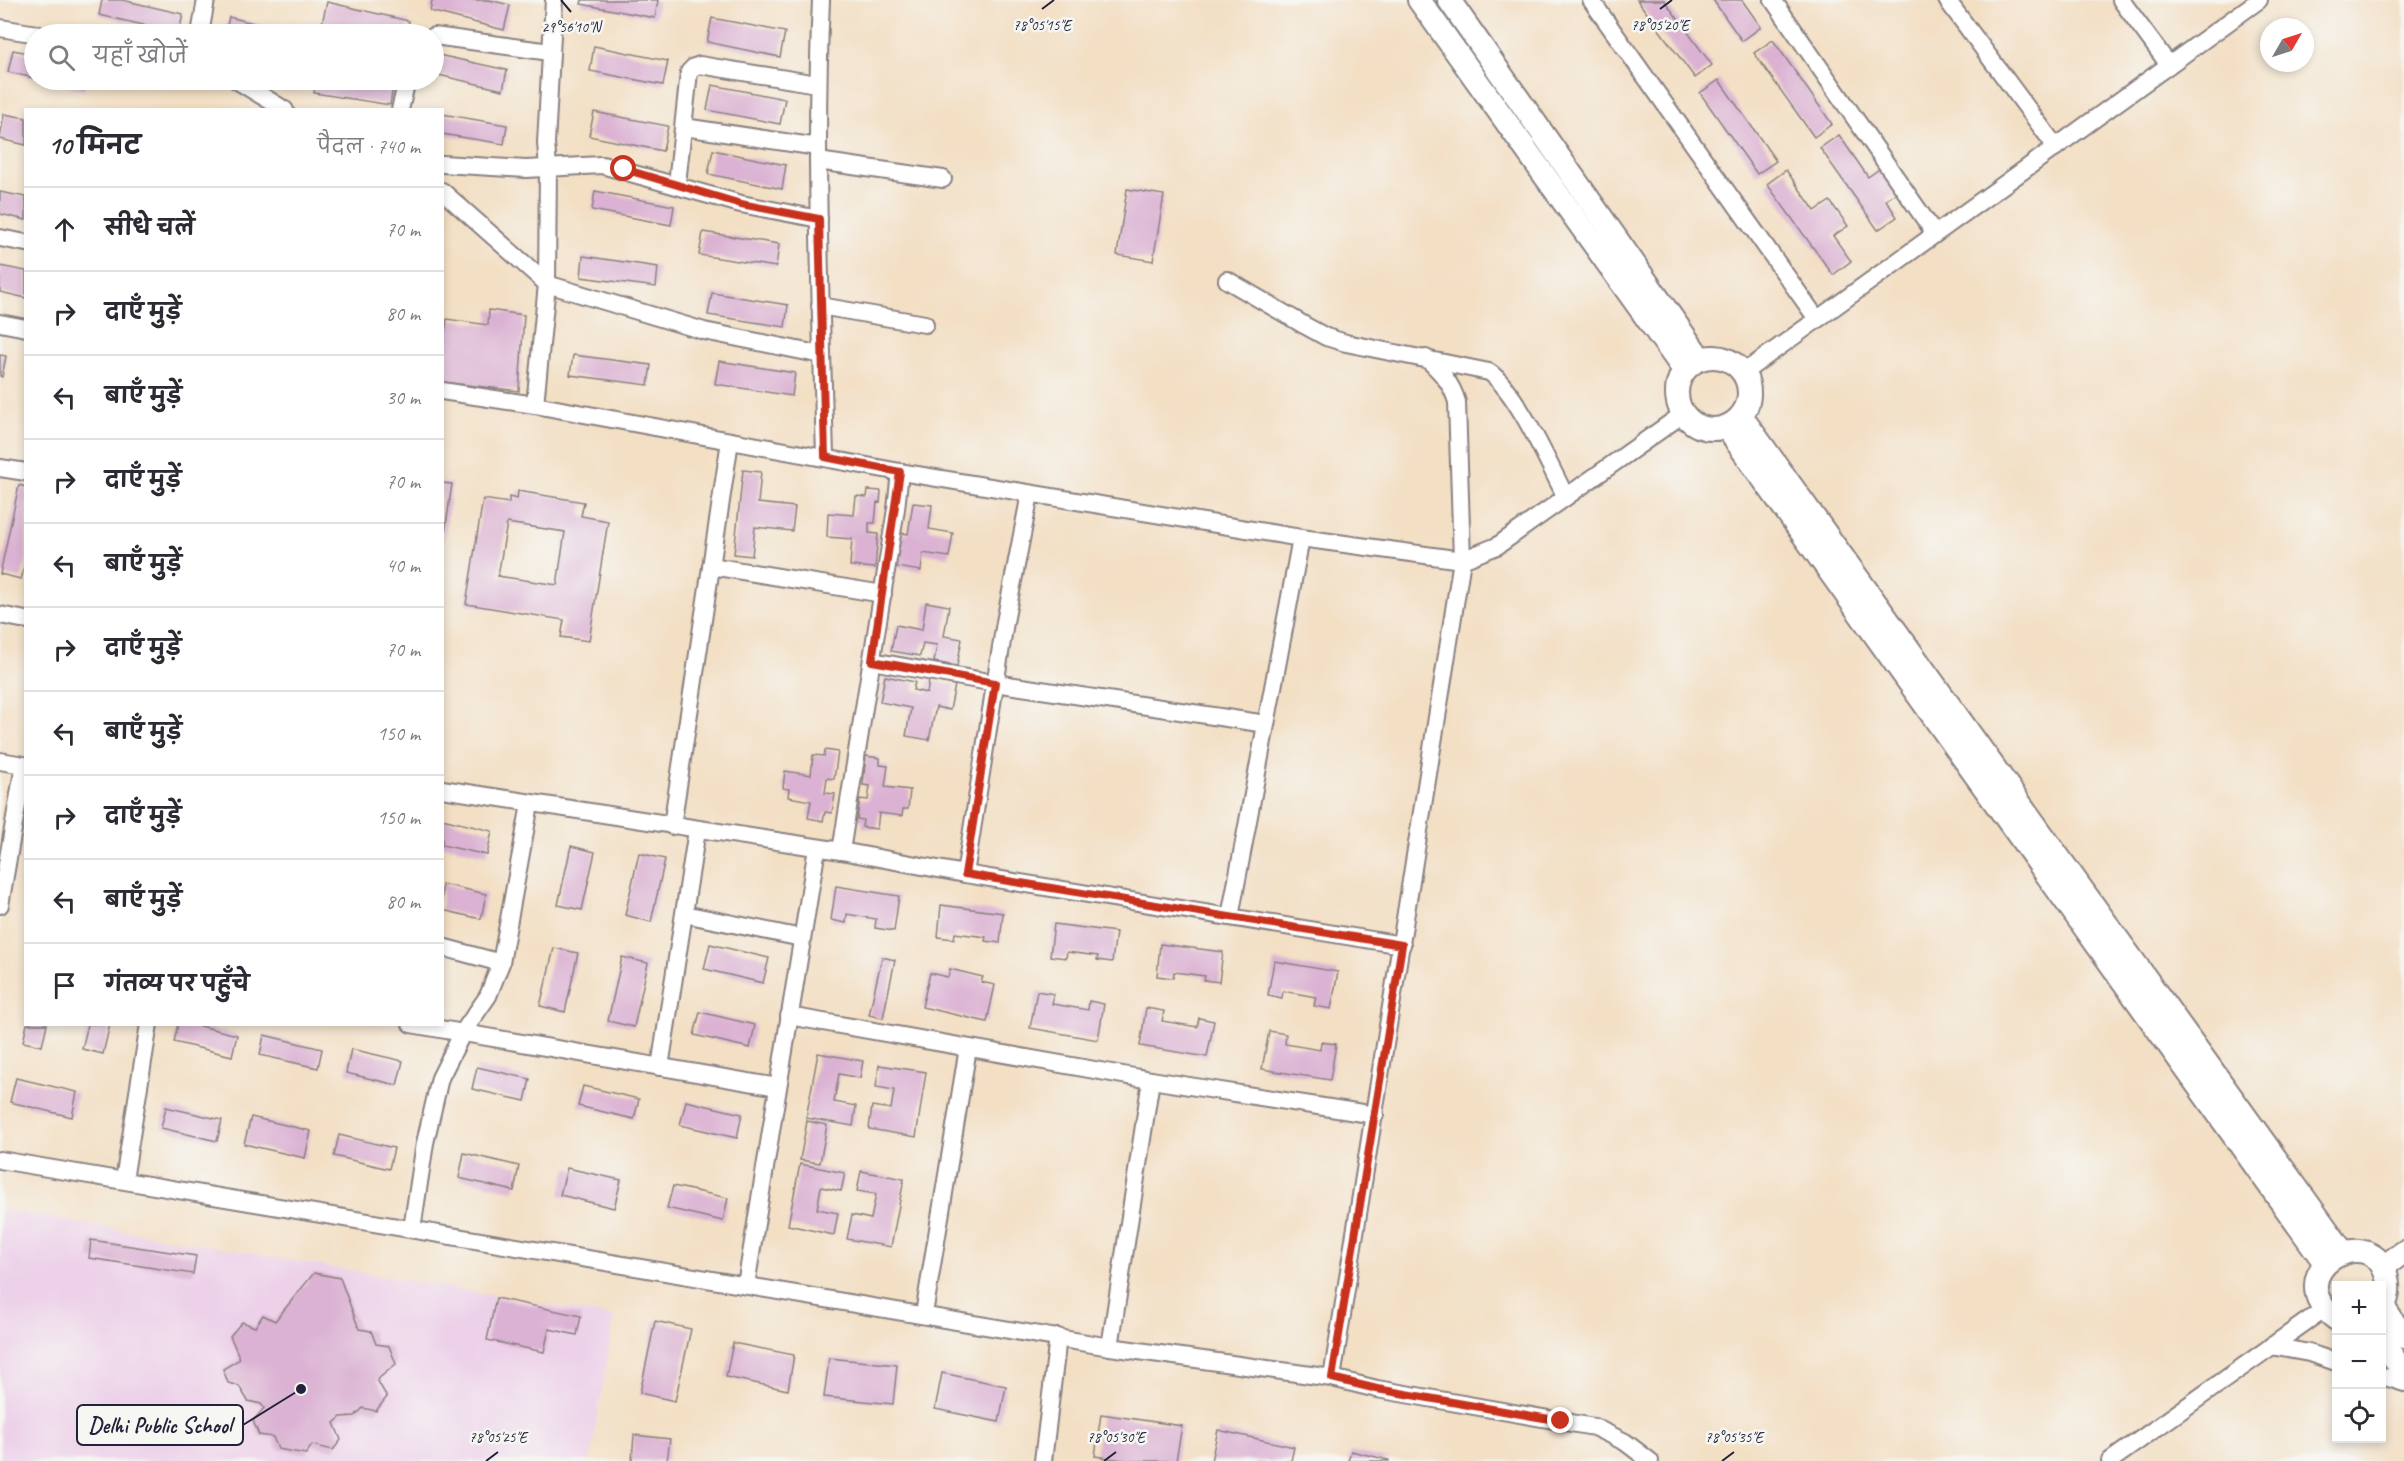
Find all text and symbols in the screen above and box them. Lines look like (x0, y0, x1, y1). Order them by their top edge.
text: 78°05'15"E (1013, 16, 1073, 35)
text: 78°05'20"E (1631, 16, 1691, 35)
text: 29°56'10"N (541, 18, 604, 37)
north arrow (2260, 18, 2314, 72)
search box (24, 24, 444, 90)
icon: search (45, 41, 78, 74)
text: यहाँ खोजें (93, 42, 187, 70)
text: 10 मिनट (48, 129, 141, 162)
text: पैदल · 740 m (317, 134, 420, 159)
route start (610, 155, 636, 181)
icon: ahead (48, 213, 81, 246)
text: सीधे चलें (105, 214, 195, 242)
text: 70 m (386, 217, 420, 242)
icon: right (48, 297, 81, 330)
text: दाएँ मुड़ें (105, 298, 181, 326)
text: 80 m (386, 301, 420, 326)
icon: left (48, 381, 81, 414)
text: बाएँ मुड़ें (105, 382, 182, 410)
text: 30 m (386, 385, 420, 410)
icon: right (48, 465, 81, 498)
text: दाएँ मुड़ें (105, 466, 181, 494)
text: 70 m (386, 469, 420, 494)
icon: left (48, 549, 81, 582)
text: बाएँ मुड़ें (105, 550, 182, 578)
text: 40 m (386, 553, 420, 578)
icon: right (48, 633, 81, 666)
text: दाएँ मुड़ें (105, 634, 181, 662)
text: 70 m (386, 637, 420, 662)
icon: left (48, 717, 81, 750)
text: बाएँ मुड़ें (105, 718, 182, 746)
text: 150 m (377, 721, 420, 746)
icon: right (48, 801, 81, 834)
text: दाएँ मुड़ें (105, 802, 181, 830)
text: 150 m (377, 805, 420, 830)
icon: left (48, 885, 81, 918)
text: बाएँ मुड़ें (105, 886, 182, 914)
text: 80 m (386, 889, 420, 914)
icon: arrive (48, 969, 81, 1002)
text: गंतव्य पर पहुँचे (105, 970, 249, 998)
map controls (2332, 1281, 2386, 1443)
button: + (2332, 1281, 2386, 1335)
button: − (2332, 1335, 2386, 1389)
button: locate (2332, 1389, 2386, 1443)
callout: Delhi Public School (77, 1405, 243, 1445)
route end (1547, 1407, 1573, 1433)
text: Delhi Public School (88, 1412, 236, 1440)
text: 78°05'25"E (469, 1428, 529, 1447)
text: 78°05'30"E (1087, 1428, 1147, 1447)
text: 78°05'35"E (1705, 1428, 1765, 1447)

